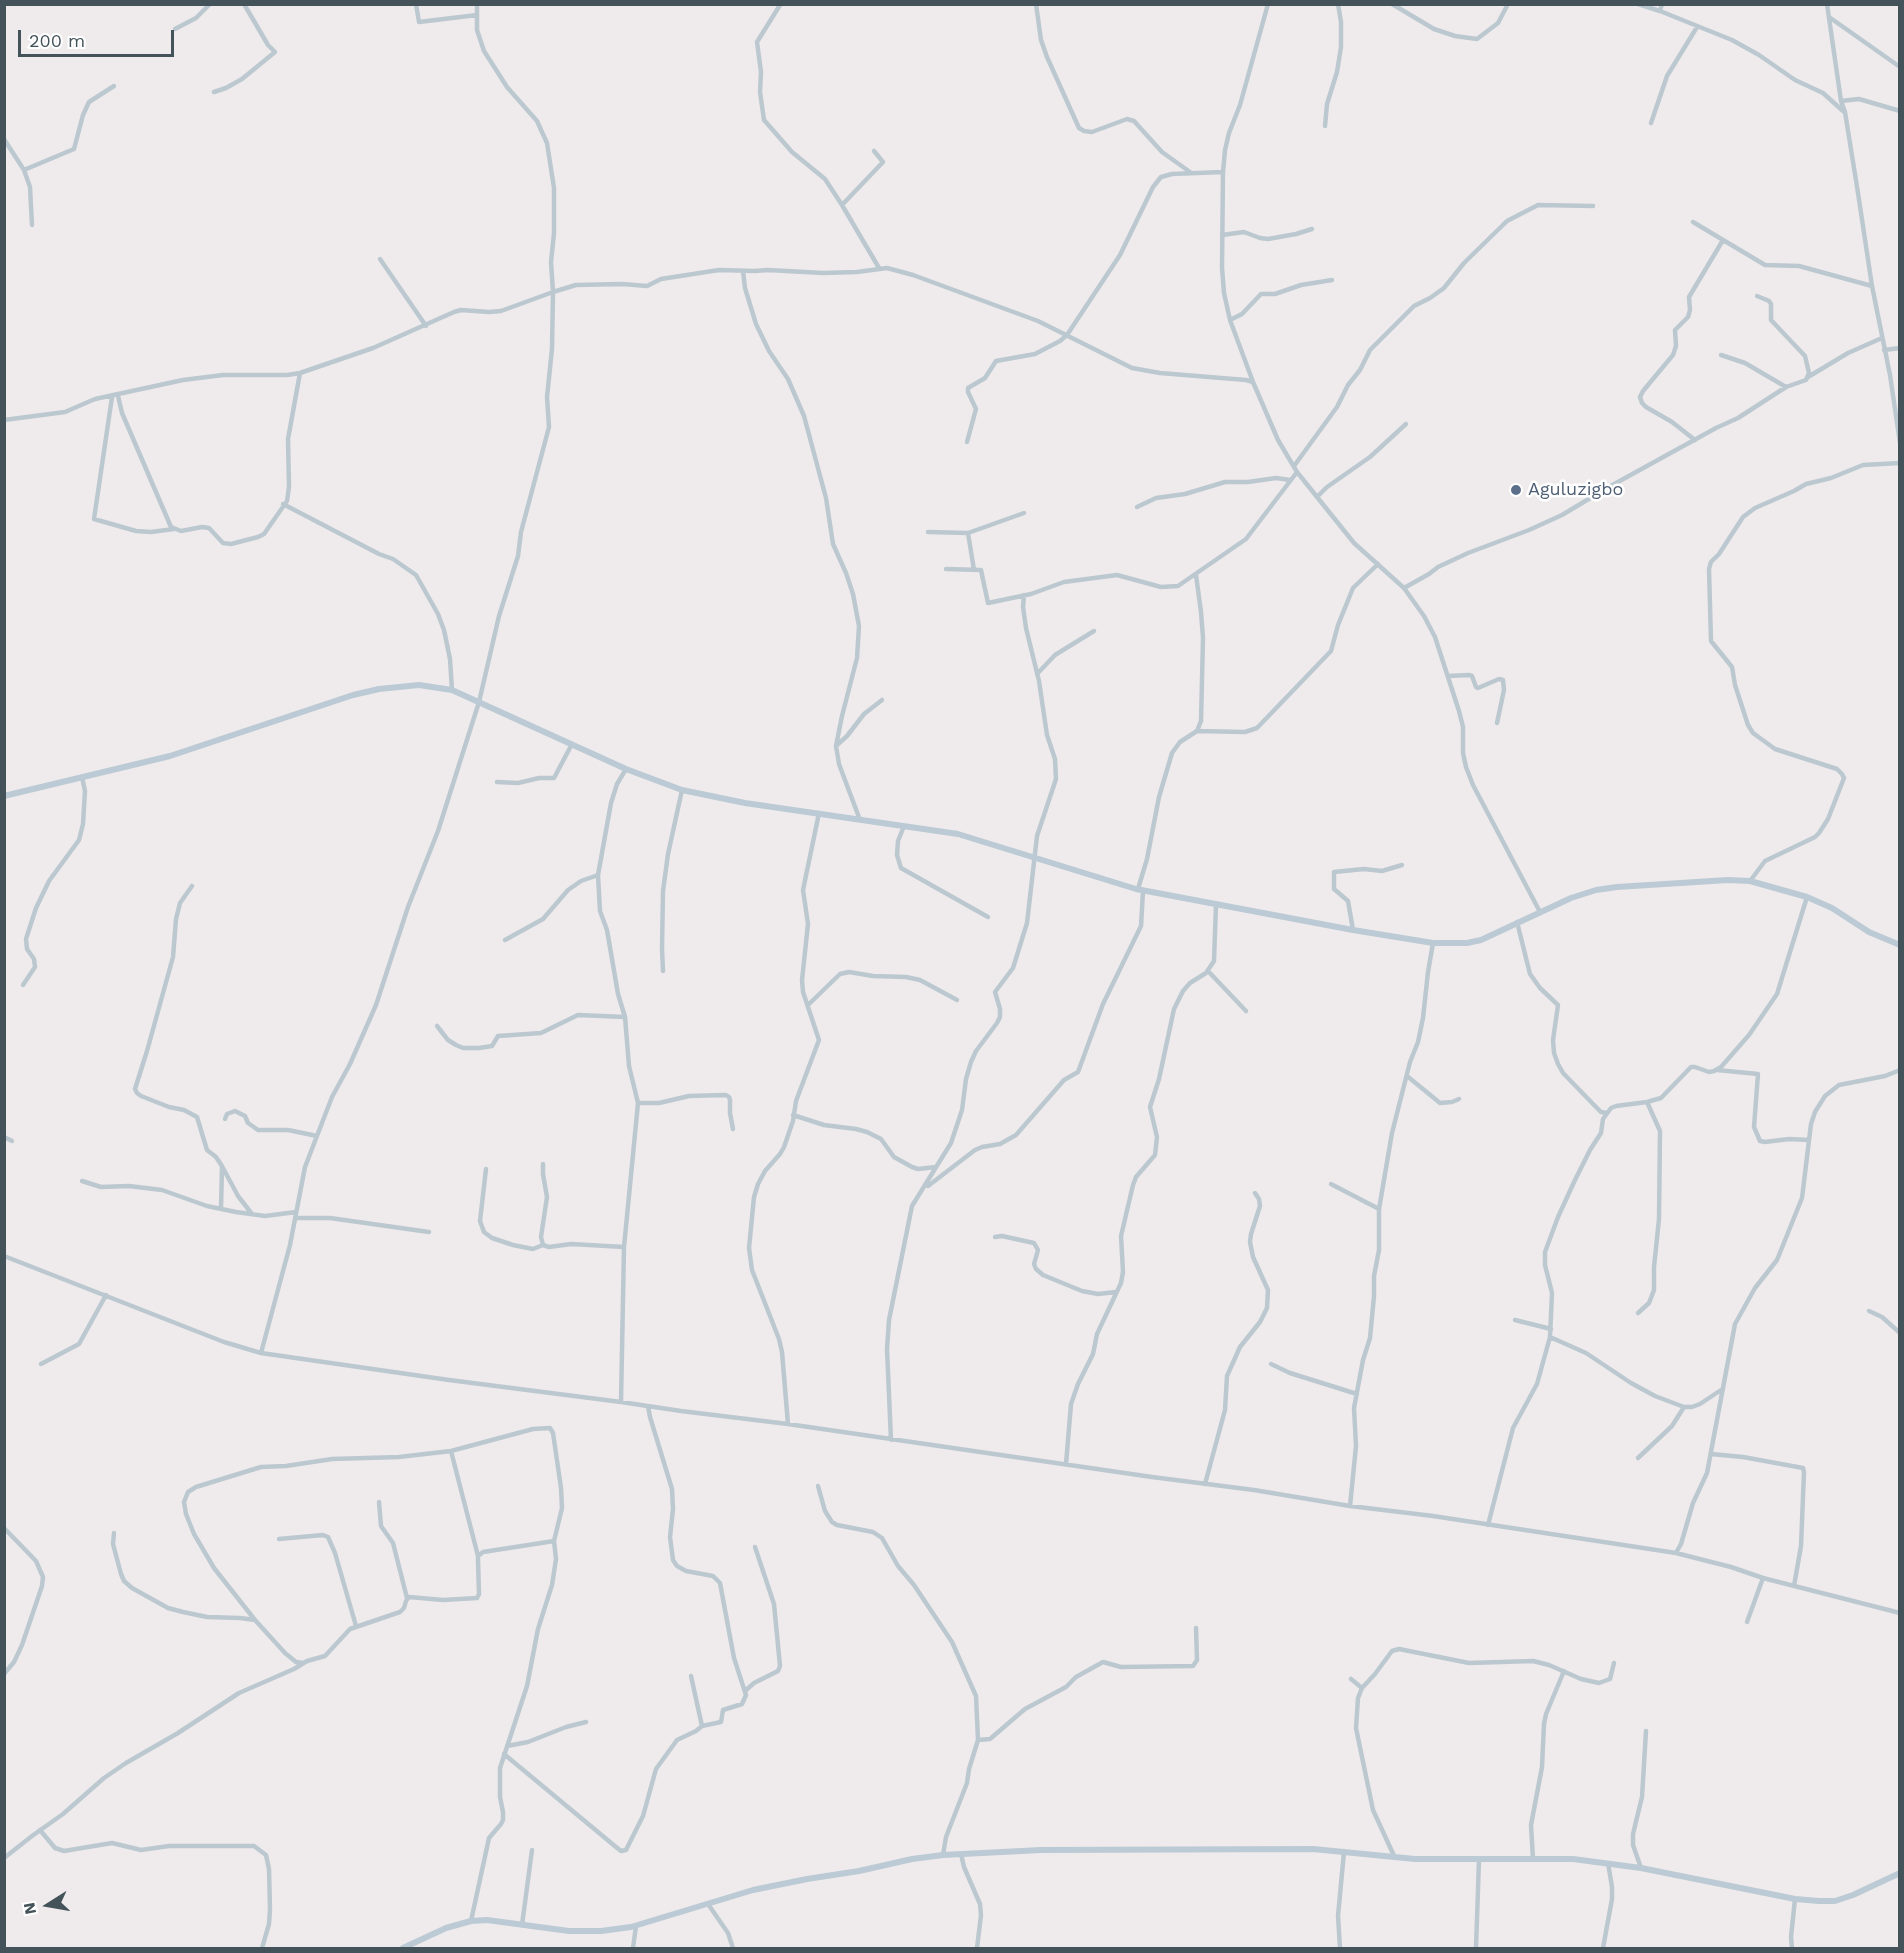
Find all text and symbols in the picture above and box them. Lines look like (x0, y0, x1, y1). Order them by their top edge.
scale bar (21, 18, 177, 56)
text: 200 m (29, 30, 85, 51)
place label: Aguluzigbo (1528, 479, 1623, 501)
marker: Aguluzigbo (1509, 483, 1523, 497)
north arrow (18, 1875, 78, 1935)
text: N (19, 1901, 40, 1916)

